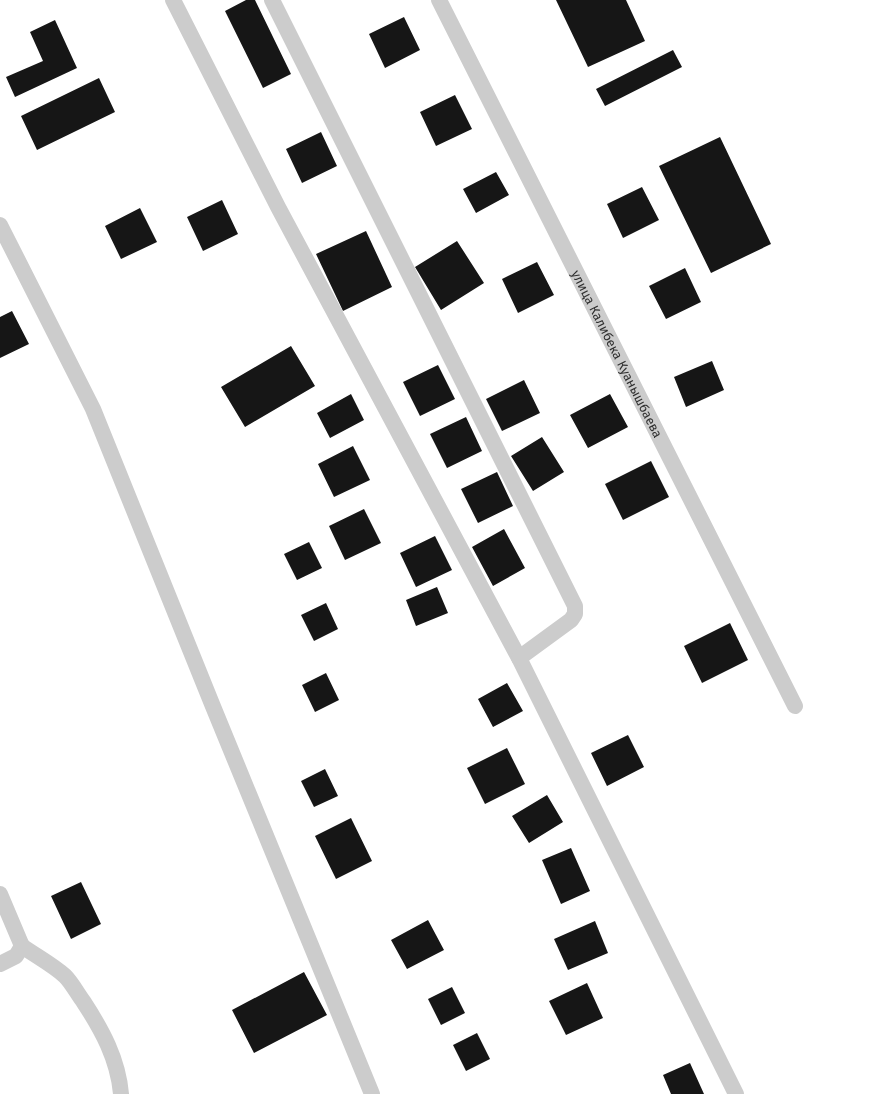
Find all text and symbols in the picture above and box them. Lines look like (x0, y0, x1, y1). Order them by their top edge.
street label: улица Калибека Куанышбаева (568, 268, 665, 440)

